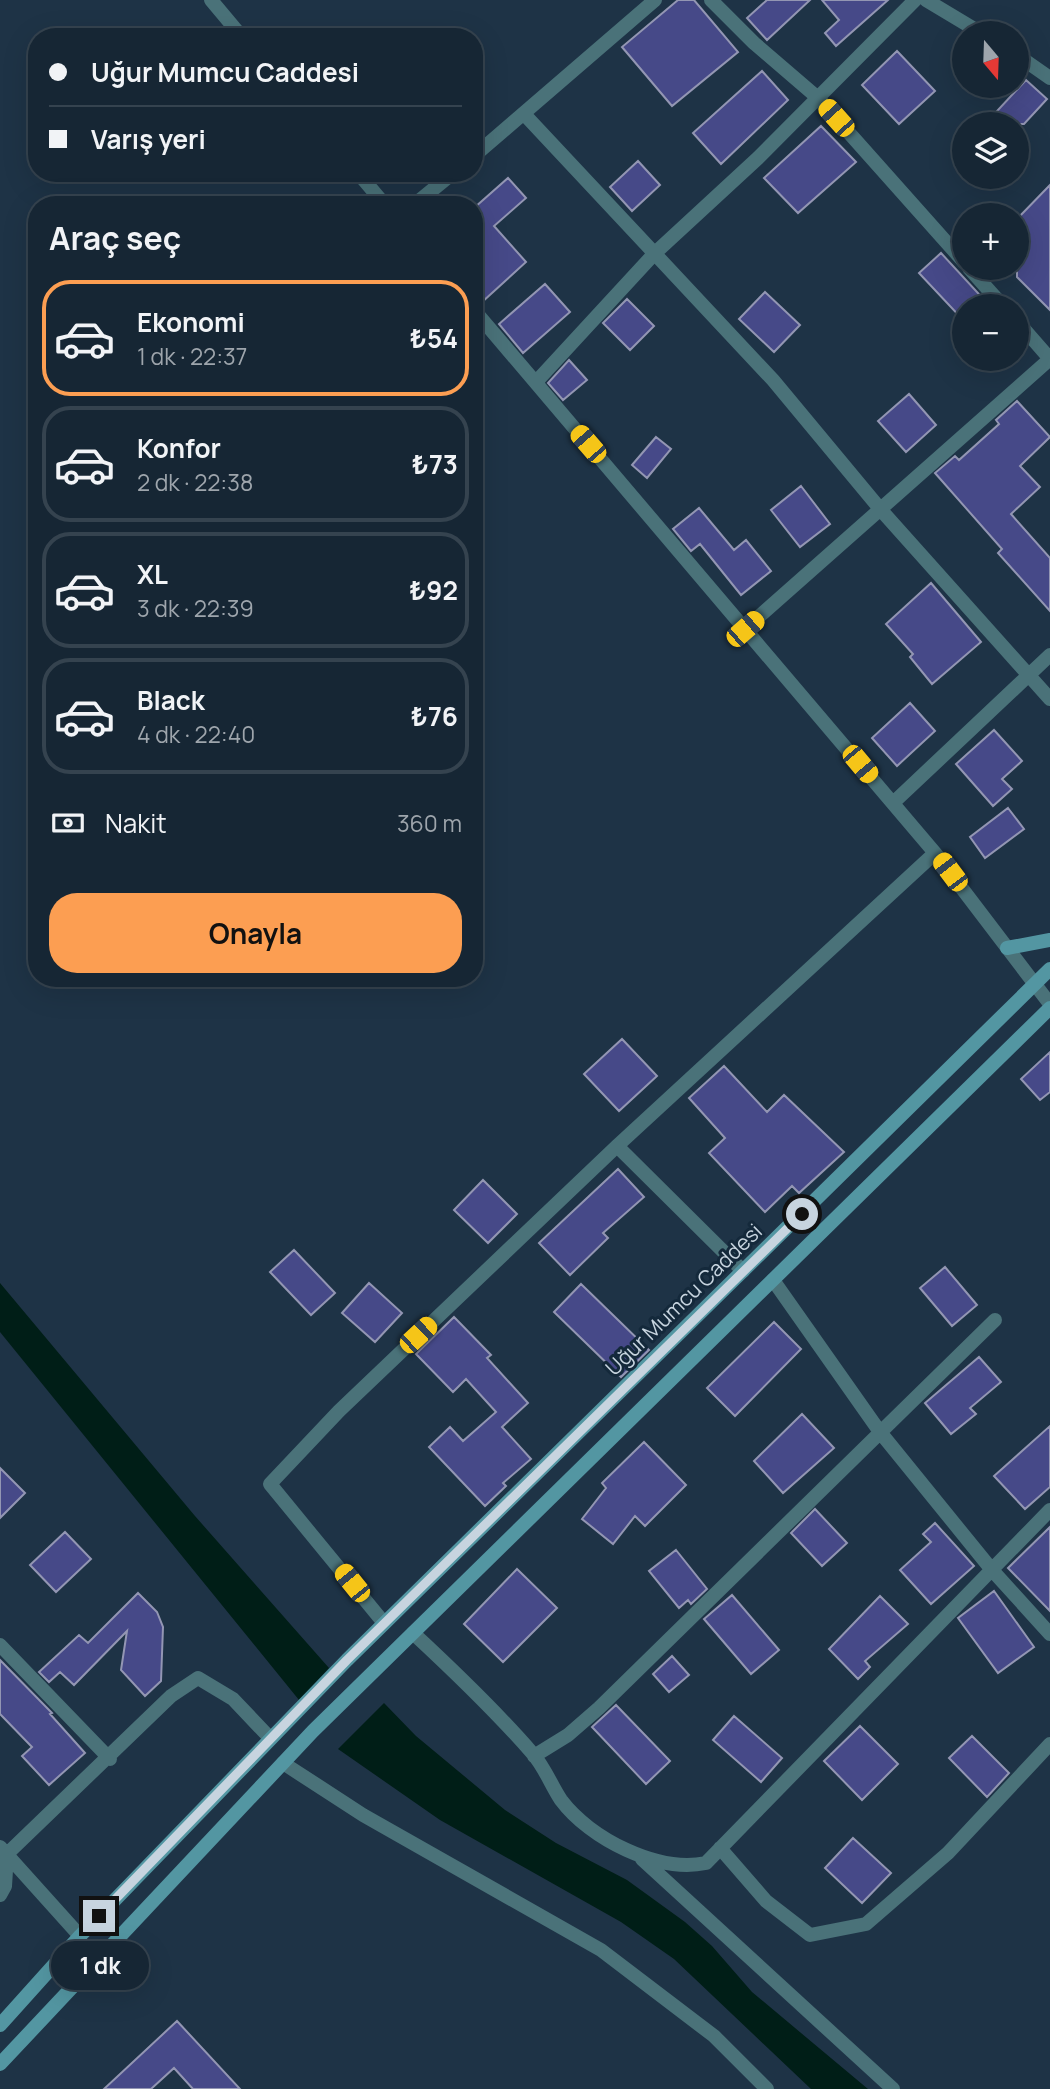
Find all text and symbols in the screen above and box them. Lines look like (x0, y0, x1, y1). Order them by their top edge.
north arrow (952, 21, 1029, 98)
map controls (952, 21, 1029, 371)
text: Uğur Mumcu Caddesi (91, 54, 359, 90)
car (815, 95, 858, 141)
button: layers (952, 112, 1029, 189)
text: Varış yeri (91, 121, 206, 157)
button: + (952, 203, 1029, 280)
text: Araç seç (49, 216, 181, 260)
button: − (952, 294, 1029, 371)
text: Ekonomi (137, 304, 245, 340)
icon: car (53, 307, 116, 370)
text: ₺54 (410, 320, 458, 356)
text: 1 dk · 22:37 (137, 340, 247, 372)
car (567, 421, 610, 467)
text: Konfor (137, 430, 221, 466)
icon: car (53, 433, 116, 496)
text: ₺73 (412, 446, 458, 482)
text: 2 dk · 22:38 (137, 466, 253, 498)
text: XL (137, 556, 168, 592)
icon: car (53, 559, 116, 622)
text: ₺92 (409, 572, 458, 608)
text: 3 dk · 22:39 (137, 592, 254, 624)
car (723, 607, 768, 651)
text: Black (137, 682, 205, 718)
icon: car (53, 685, 116, 748)
text: ₺76 (411, 698, 458, 734)
text: 4 dk · 22:40 (137, 718, 255, 750)
car (839, 741, 882, 787)
icon: cash (49, 804, 87, 842)
text: Nakit (105, 805, 167, 841)
text: 360 m (397, 807, 462, 839)
car (929, 849, 972, 895)
button: Onayla (49, 893, 462, 973)
route start (786, 1198, 818, 1230)
street label: Uğur Mumcu Caddesi (599, 1217, 768, 1381)
car (396, 1313, 441, 1357)
car (331, 1560, 374, 1606)
route end (83, 1900, 115, 1932)
callout: 1 dk (50, 1940, 148, 1990)
text: 1 dk (79, 1949, 121, 1981)

